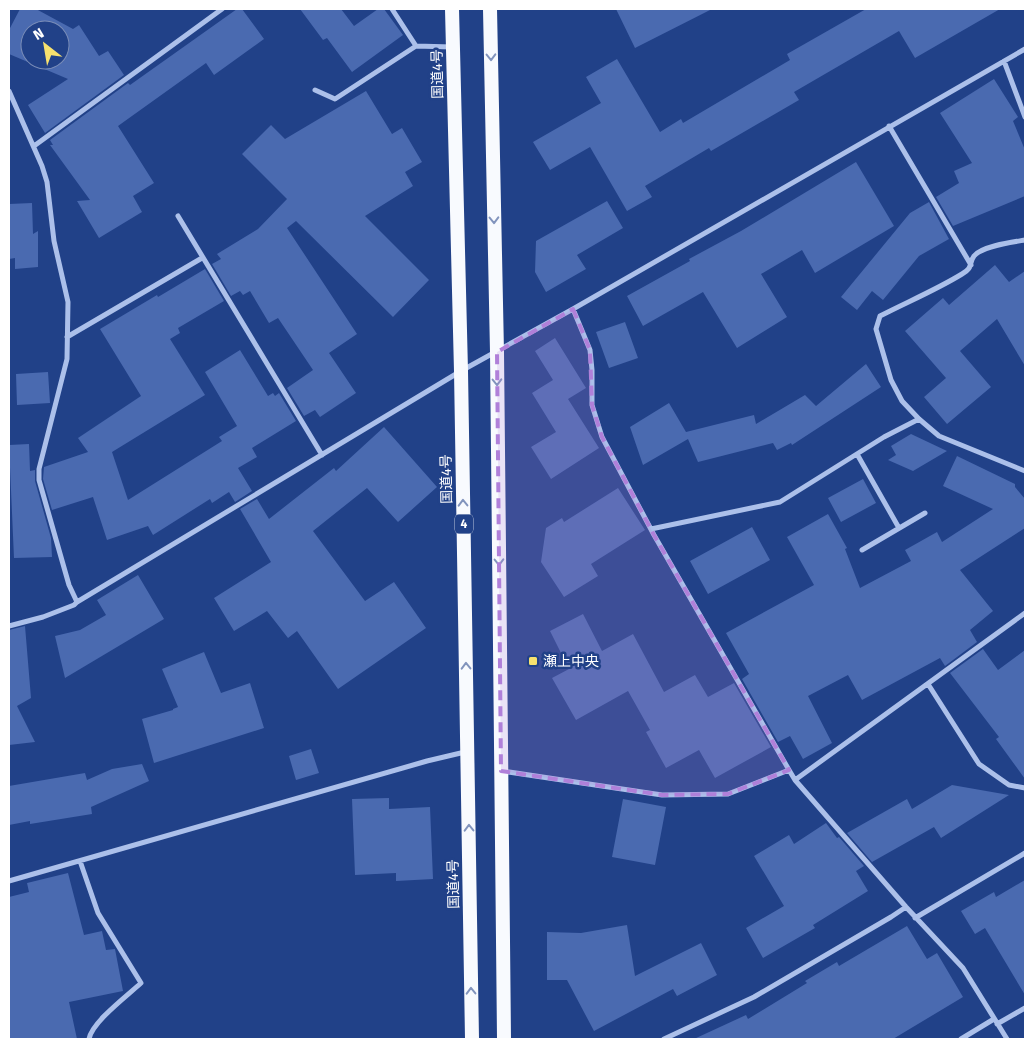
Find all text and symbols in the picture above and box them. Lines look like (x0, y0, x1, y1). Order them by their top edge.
north arrow (20, 20, 70, 70)
text: N (30, 25, 47, 44)
street label: 国道4号 (429, 49, 446, 99)
one-way arrow (486, 54, 496, 62)
one-way arrow (489, 216, 499, 224)
one-way arrow (492, 379, 502, 387)
street label: 国道4号 (438, 454, 455, 504)
one-way arrow (458, 499, 468, 506)
road number: 4 (455, 514, 473, 534)
one-way arrow (494, 559, 504, 567)
place label: 瀬上中央 (543, 653, 599, 670)
marker: 瀬上中央 (527, 655, 539, 667)
one-way arrow (461, 661, 471, 669)
one-way arrow (464, 824, 474, 832)
street label: 国道4号 (445, 859, 462, 909)
one-way arrow (466, 986, 476, 994)

